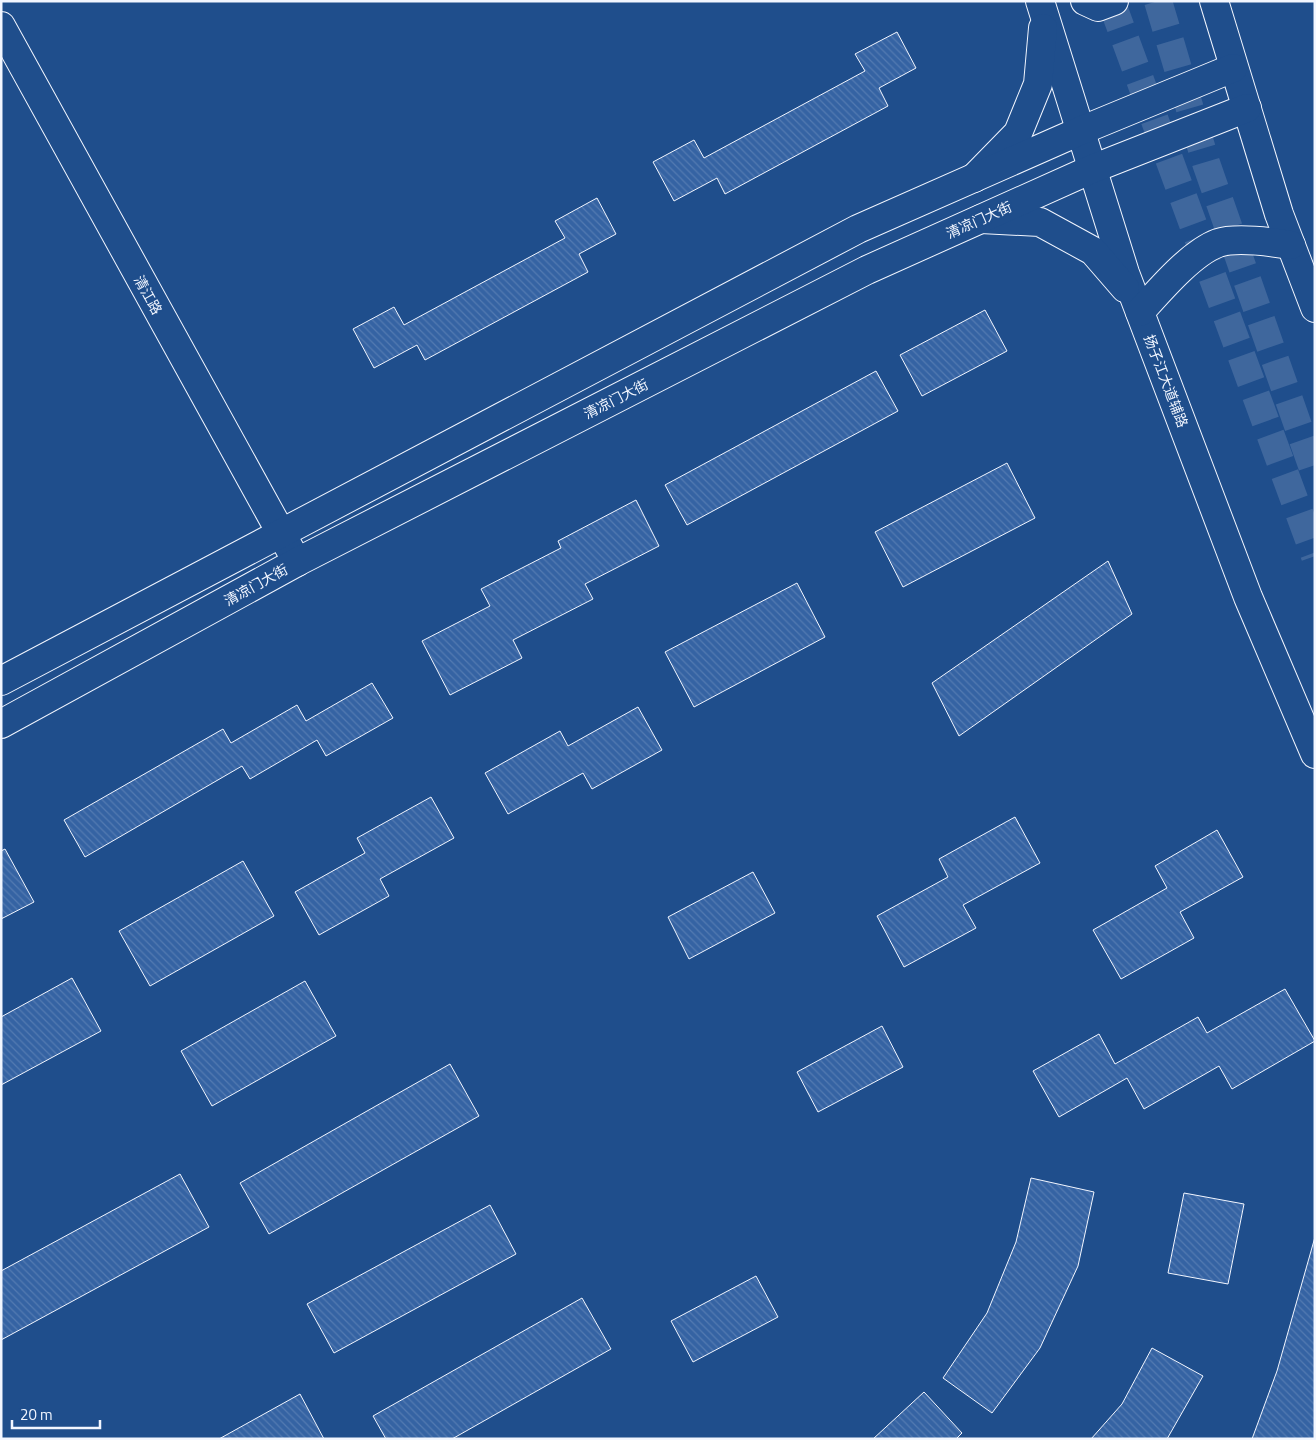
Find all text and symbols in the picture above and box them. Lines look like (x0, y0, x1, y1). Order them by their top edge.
street label: 清凉门大街 (943, 196, 1015, 243)
street label: 清江路 (129, 271, 168, 318)
street label: 扬子江大道辅路 (1139, 331, 1194, 430)
street label: 清凉门大街 (580, 373, 652, 424)
street label: 清凉门大街 (220, 558, 291, 611)
scale bar (12, 1398, 100, 1430)
text: 20 m (20, 1403, 53, 1426)

